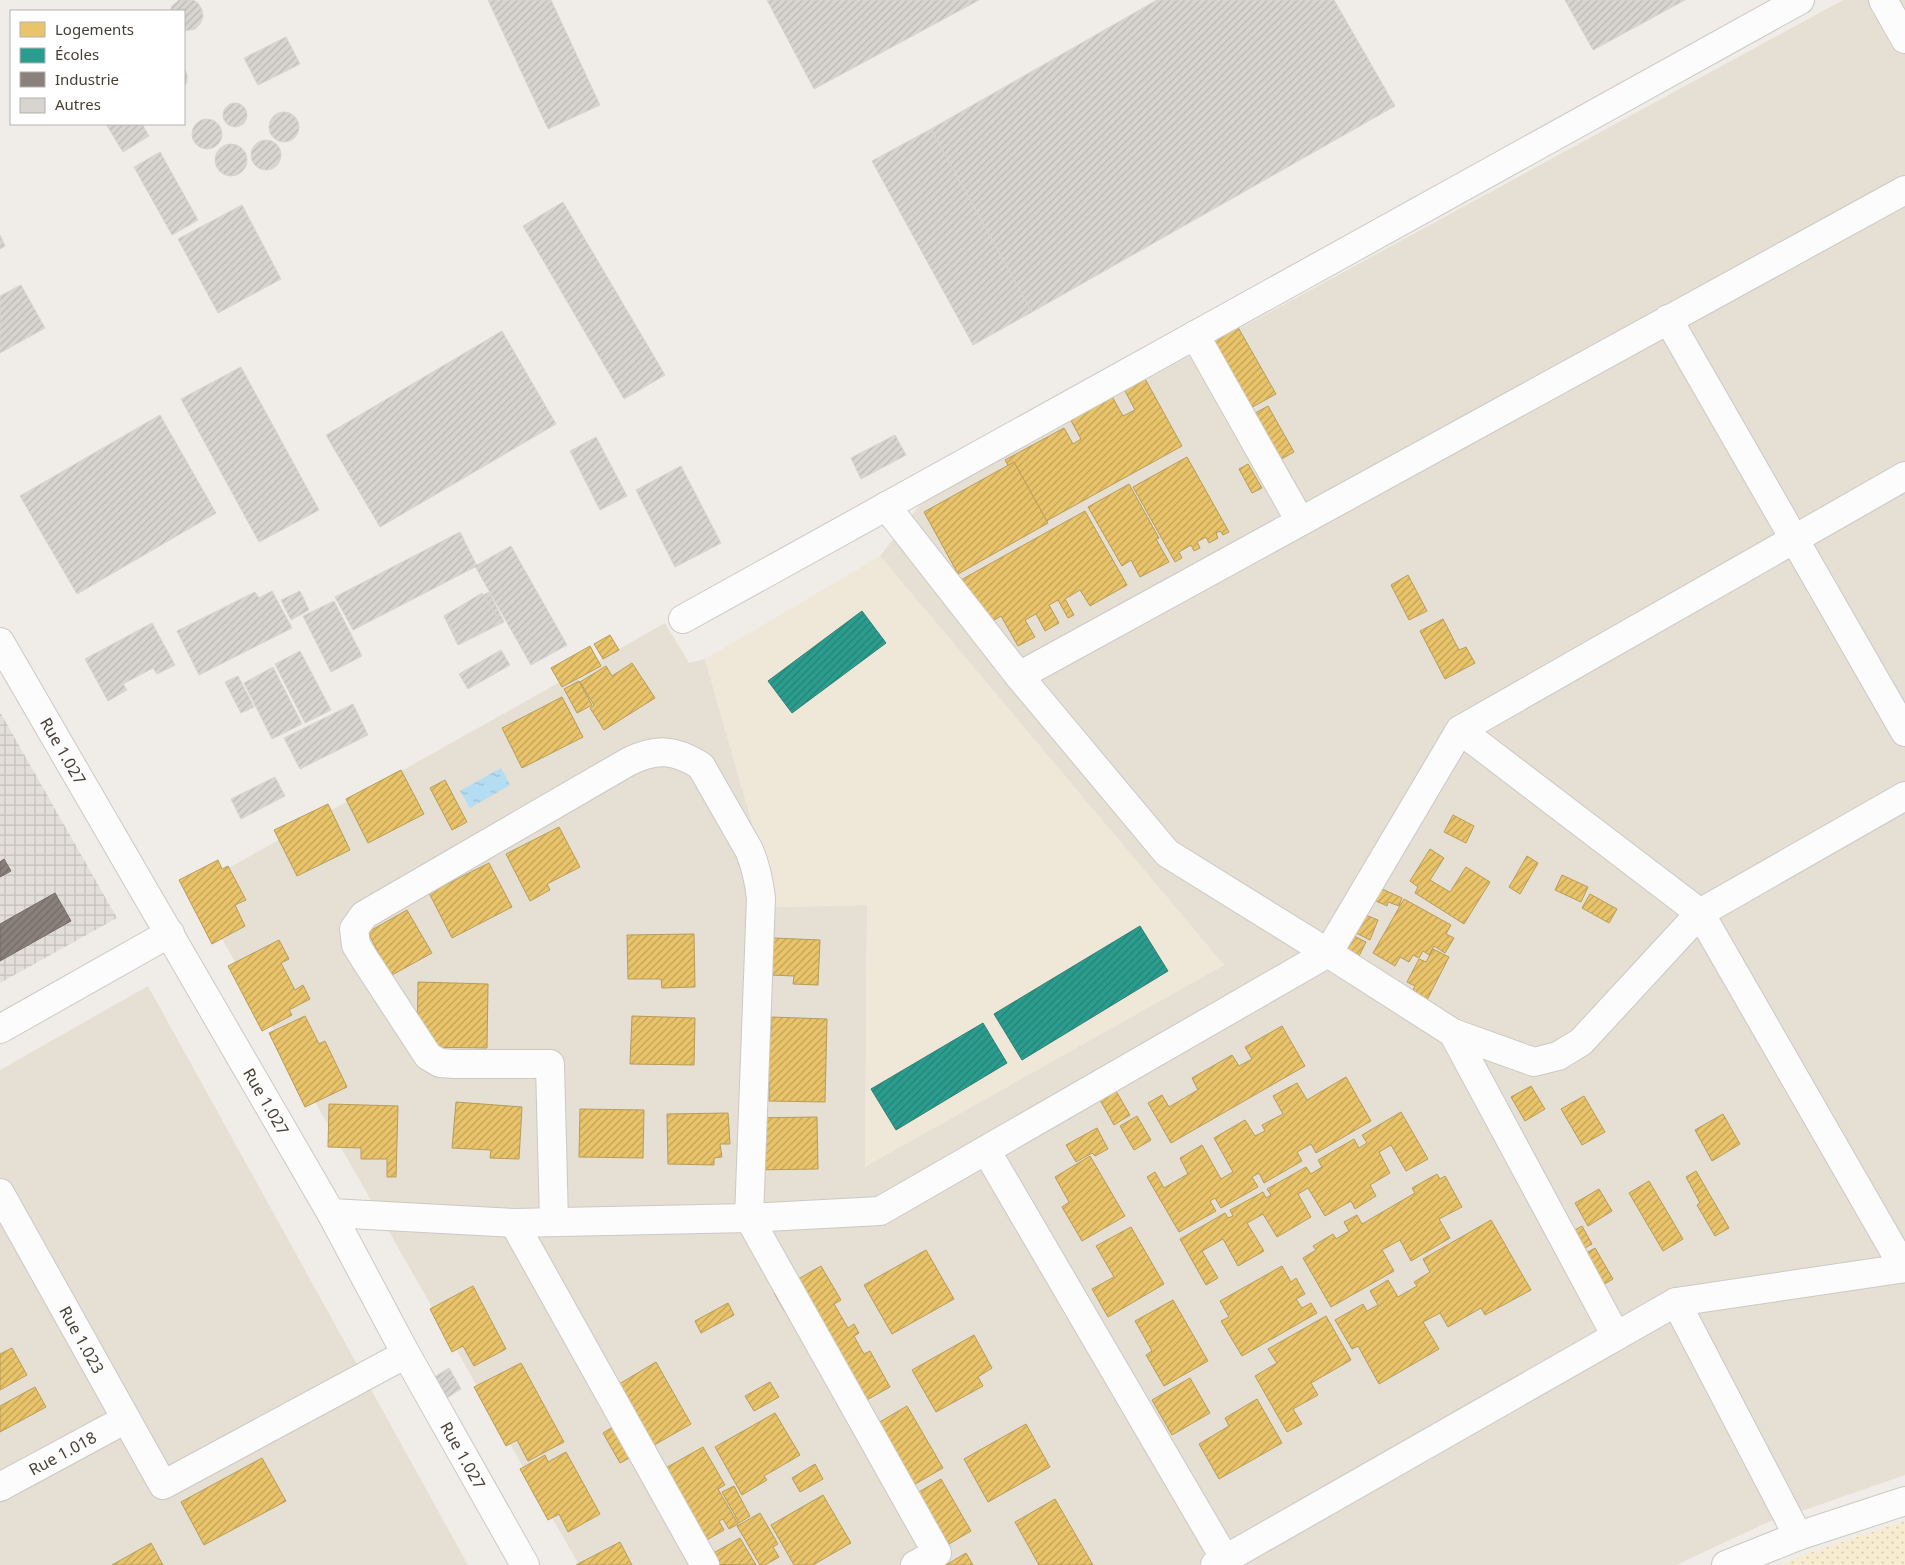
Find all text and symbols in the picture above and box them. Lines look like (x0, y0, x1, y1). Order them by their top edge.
legend (10, 10, 185, 125)
text: Logements (55, 19, 134, 39)
text: Écoles (55, 44, 99, 64)
text: Industrie (55, 69, 119, 89)
text: Autres (55, 94, 101, 114)
street label: Rue 1.027 (35, 713, 91, 789)
street label: Rue 1.027 (238, 1064, 294, 1139)
street label: Rue 1.023 (54, 1302, 110, 1377)
street label: Rue 1.027 (435, 1418, 491, 1493)
street label: Rue 1.018 (25, 1426, 100, 1481)

